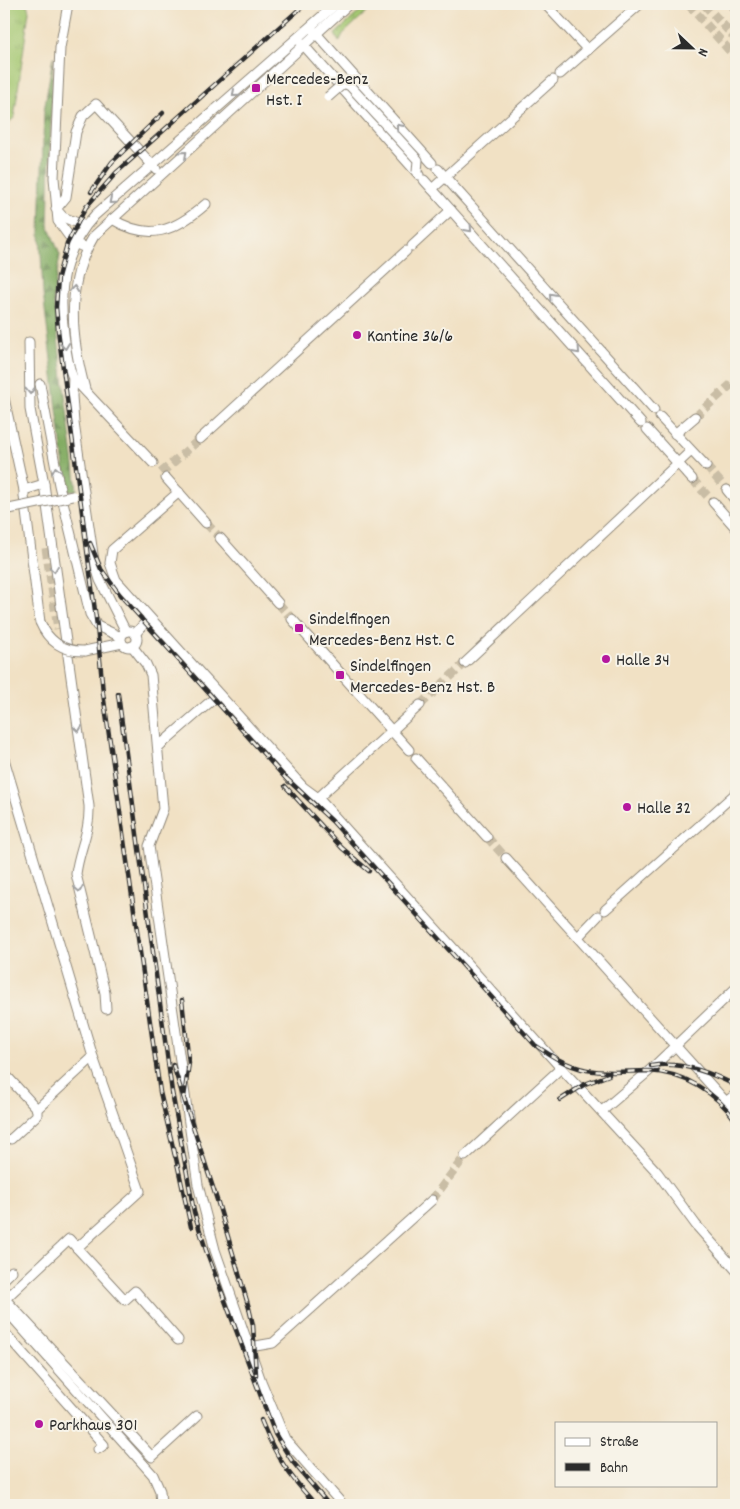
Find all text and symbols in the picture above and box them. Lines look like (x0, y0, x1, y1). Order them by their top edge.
north arrow (668, 22, 718, 72)
text: N (692, 45, 713, 59)
place label: Mercedes-Benz Hst. I (266, 68, 368, 114)
marker: Mercedes-Benz Hst. I (250, 82, 262, 94)
one-way arrow (231, 88, 240, 97)
one-way arrow (396, 123, 405, 132)
one-way arrow (179, 150, 188, 159)
one-way arrow (109, 195, 118, 204)
one-way arrow (463, 224, 472, 233)
one-way arrow (68, 285, 79, 293)
one-way arrow (549, 293, 558, 302)
place label: Kantine 36/6 (367, 325, 453, 350)
marker: Kantine 36/6 (351, 329, 363, 341)
one-way arrow (59, 342, 70, 350)
one-way arrow (571, 345, 580, 354)
one-way arrow (24, 387, 35, 395)
one-way arrow (51, 465, 61, 474)
one-way arrow (49, 564, 59, 573)
place label: Sindelfingen Mercedes-Benz Hst. C (309, 608, 455, 654)
marker: Sindelfingen Mercedes-Benz Hst. C (293, 622, 305, 634)
place label: Halle 34 (616, 649, 670, 674)
marker: Halle 34 (600, 653, 612, 665)
place label: Sindelfingen Mercedes-Benz Hst. B (350, 655, 495, 701)
marker: Sindelfingen Mercedes-Benz Hst. B (334, 669, 346, 681)
one-way arrow (72, 726, 83, 734)
place label: Halle 32 (637, 797, 691, 822)
marker: Halle 32 (621, 801, 633, 813)
one-way arrow (73, 884, 83, 893)
place label: Parkhaus 301 (49, 1414, 138, 1439)
marker: Parkhaus 301 (33, 1418, 45, 1430)
legend (555, 1422, 718, 1486)
text: Straße (600, 1432, 639, 1454)
text: Bahn (600, 1458, 628, 1480)

